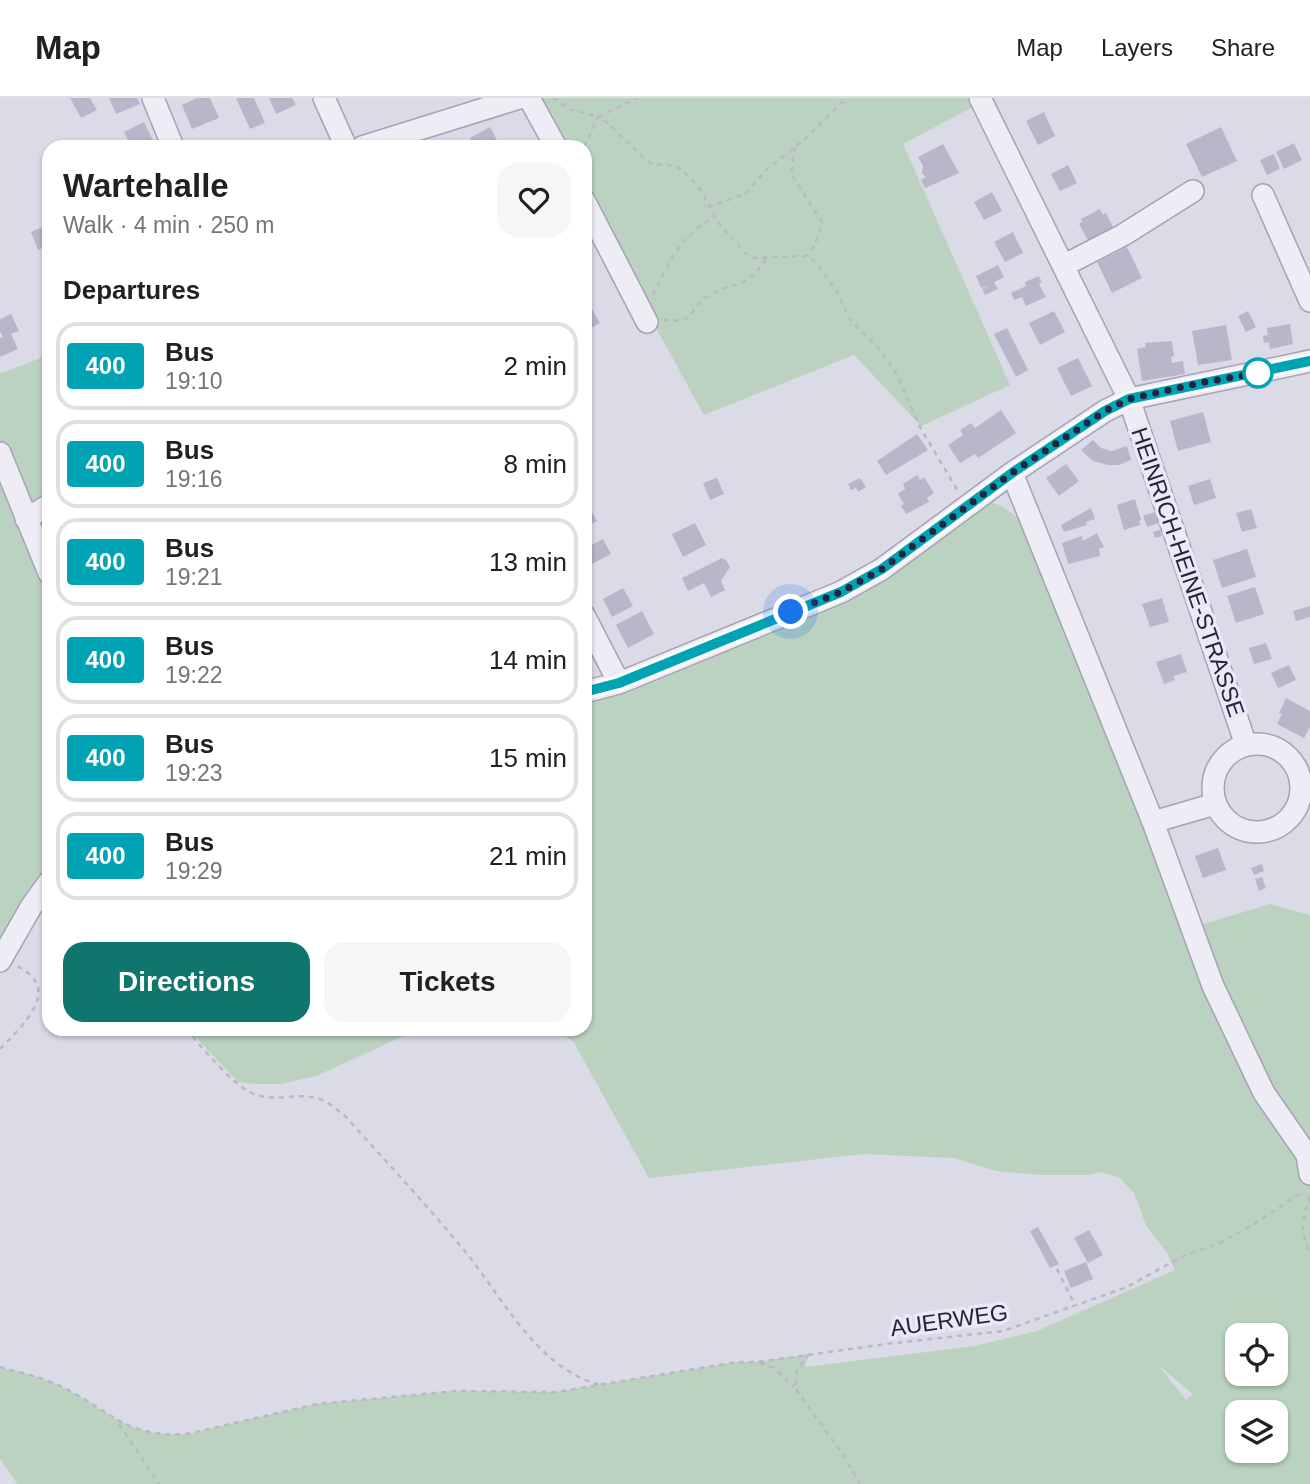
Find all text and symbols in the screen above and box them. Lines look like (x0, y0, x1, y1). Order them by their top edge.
text: Map (35, 29, 101, 66)
text: Map (1016, 34, 1063, 61)
text: Layers (1101, 34, 1173, 61)
text: Share (1211, 34, 1275, 61)
button: heart (497, 163, 571, 237)
text: Wartehalle (63, 167, 229, 204)
text: Walk · 4 min · 250 m (63, 212, 274, 238)
text: Departures (63, 275, 200, 305)
text: Bus (165, 337, 214, 367)
text: 2 min (503, 351, 567, 381)
text: 400 (85, 352, 126, 379)
unlabelled marker (1243, 358, 1273, 388)
text: 19:10 (165, 368, 223, 394)
street label: HEINRICH-HEINE-STRASSE (1126, 424, 1250, 720)
text: Bus (165, 435, 214, 465)
text: 8 min (503, 449, 567, 479)
text: 400 (85, 450, 126, 477)
text: 19:16 (165, 466, 223, 492)
text: Bus (165, 533, 214, 563)
text: 13 min (489, 547, 567, 577)
text: 400 (85, 548, 126, 575)
text: 19:21 (165, 564, 223, 590)
your location (773, 594, 808, 629)
text: Bus (165, 631, 214, 661)
text: 14 min (489, 645, 567, 675)
text: 400 (85, 646, 126, 673)
text: 19:22 (165, 662, 223, 688)
text: Bus (165, 729, 214, 759)
text: 15 min (489, 743, 567, 773)
text: 400 (85, 744, 126, 771)
text: 19:23 (165, 760, 223, 786)
text: Bus (165, 827, 214, 857)
text: 21 min (489, 841, 567, 871)
text: 400 (85, 842, 126, 869)
text: 19:29 (165, 858, 223, 884)
button: Directions (63, 942, 310, 1022)
button: Tickets (324, 942, 571, 1022)
street label: AUERWEG (889, 1299, 1009, 1341)
map controls (1225, 1323, 1288, 1463)
button: locate (1225, 1323, 1288, 1386)
button: layers (1225, 1400, 1288, 1463)

